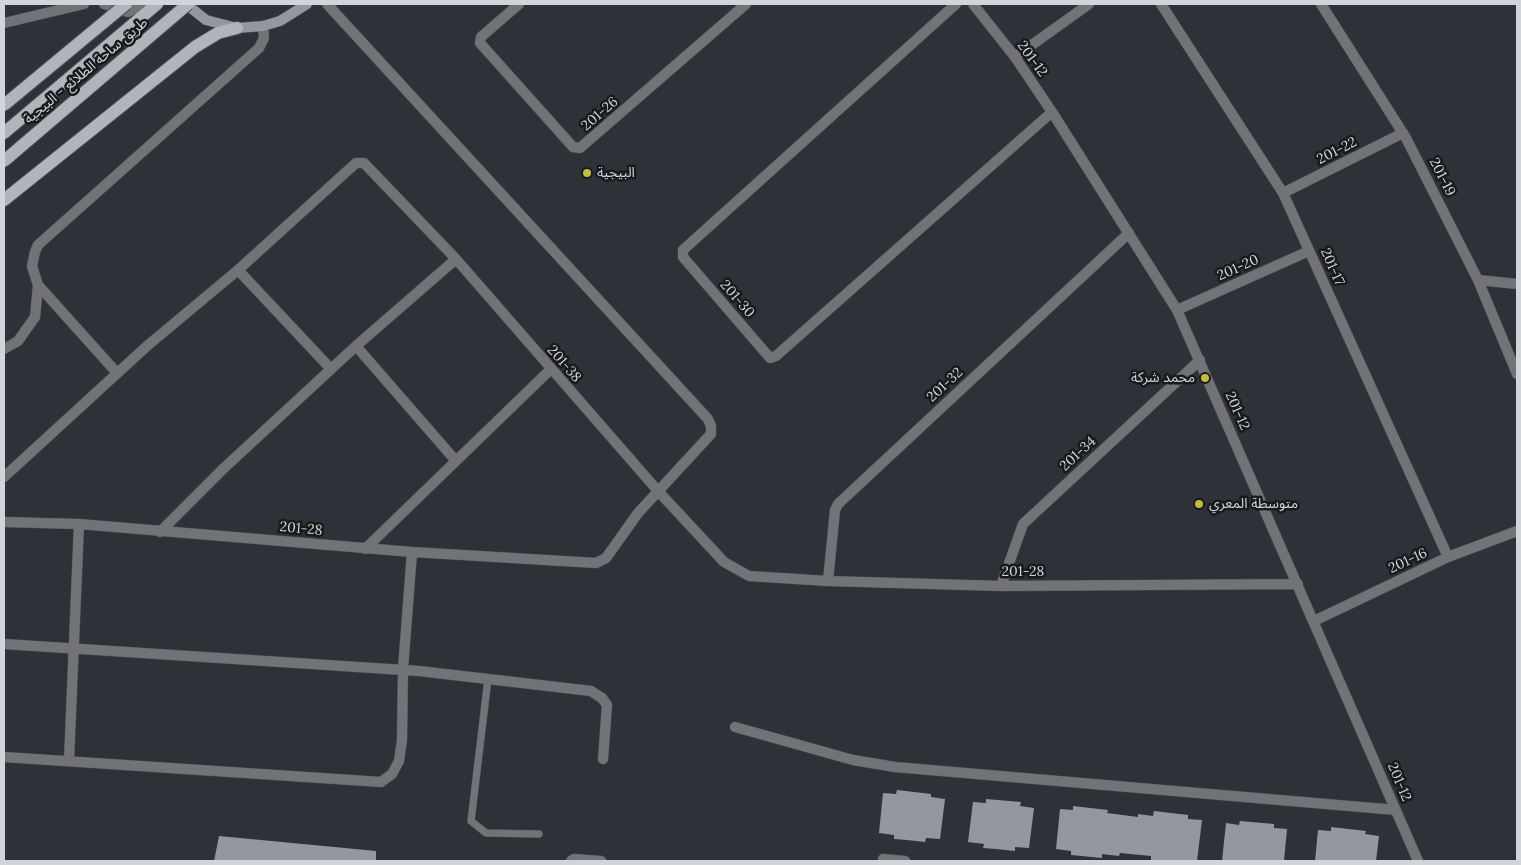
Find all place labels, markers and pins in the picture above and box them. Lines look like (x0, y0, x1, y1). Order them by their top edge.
place label: البيجية (597, 165, 635, 181)
marker: البيجية (581, 167, 593, 179)
place label: محمد شركة (1131, 370, 1195, 386)
marker: محمد شركة (1199, 372, 1211, 384)
place label: متوسطة المعري (1209, 496, 1298, 512)
marker: متوسطة المعري (1193, 498, 1205, 510)

